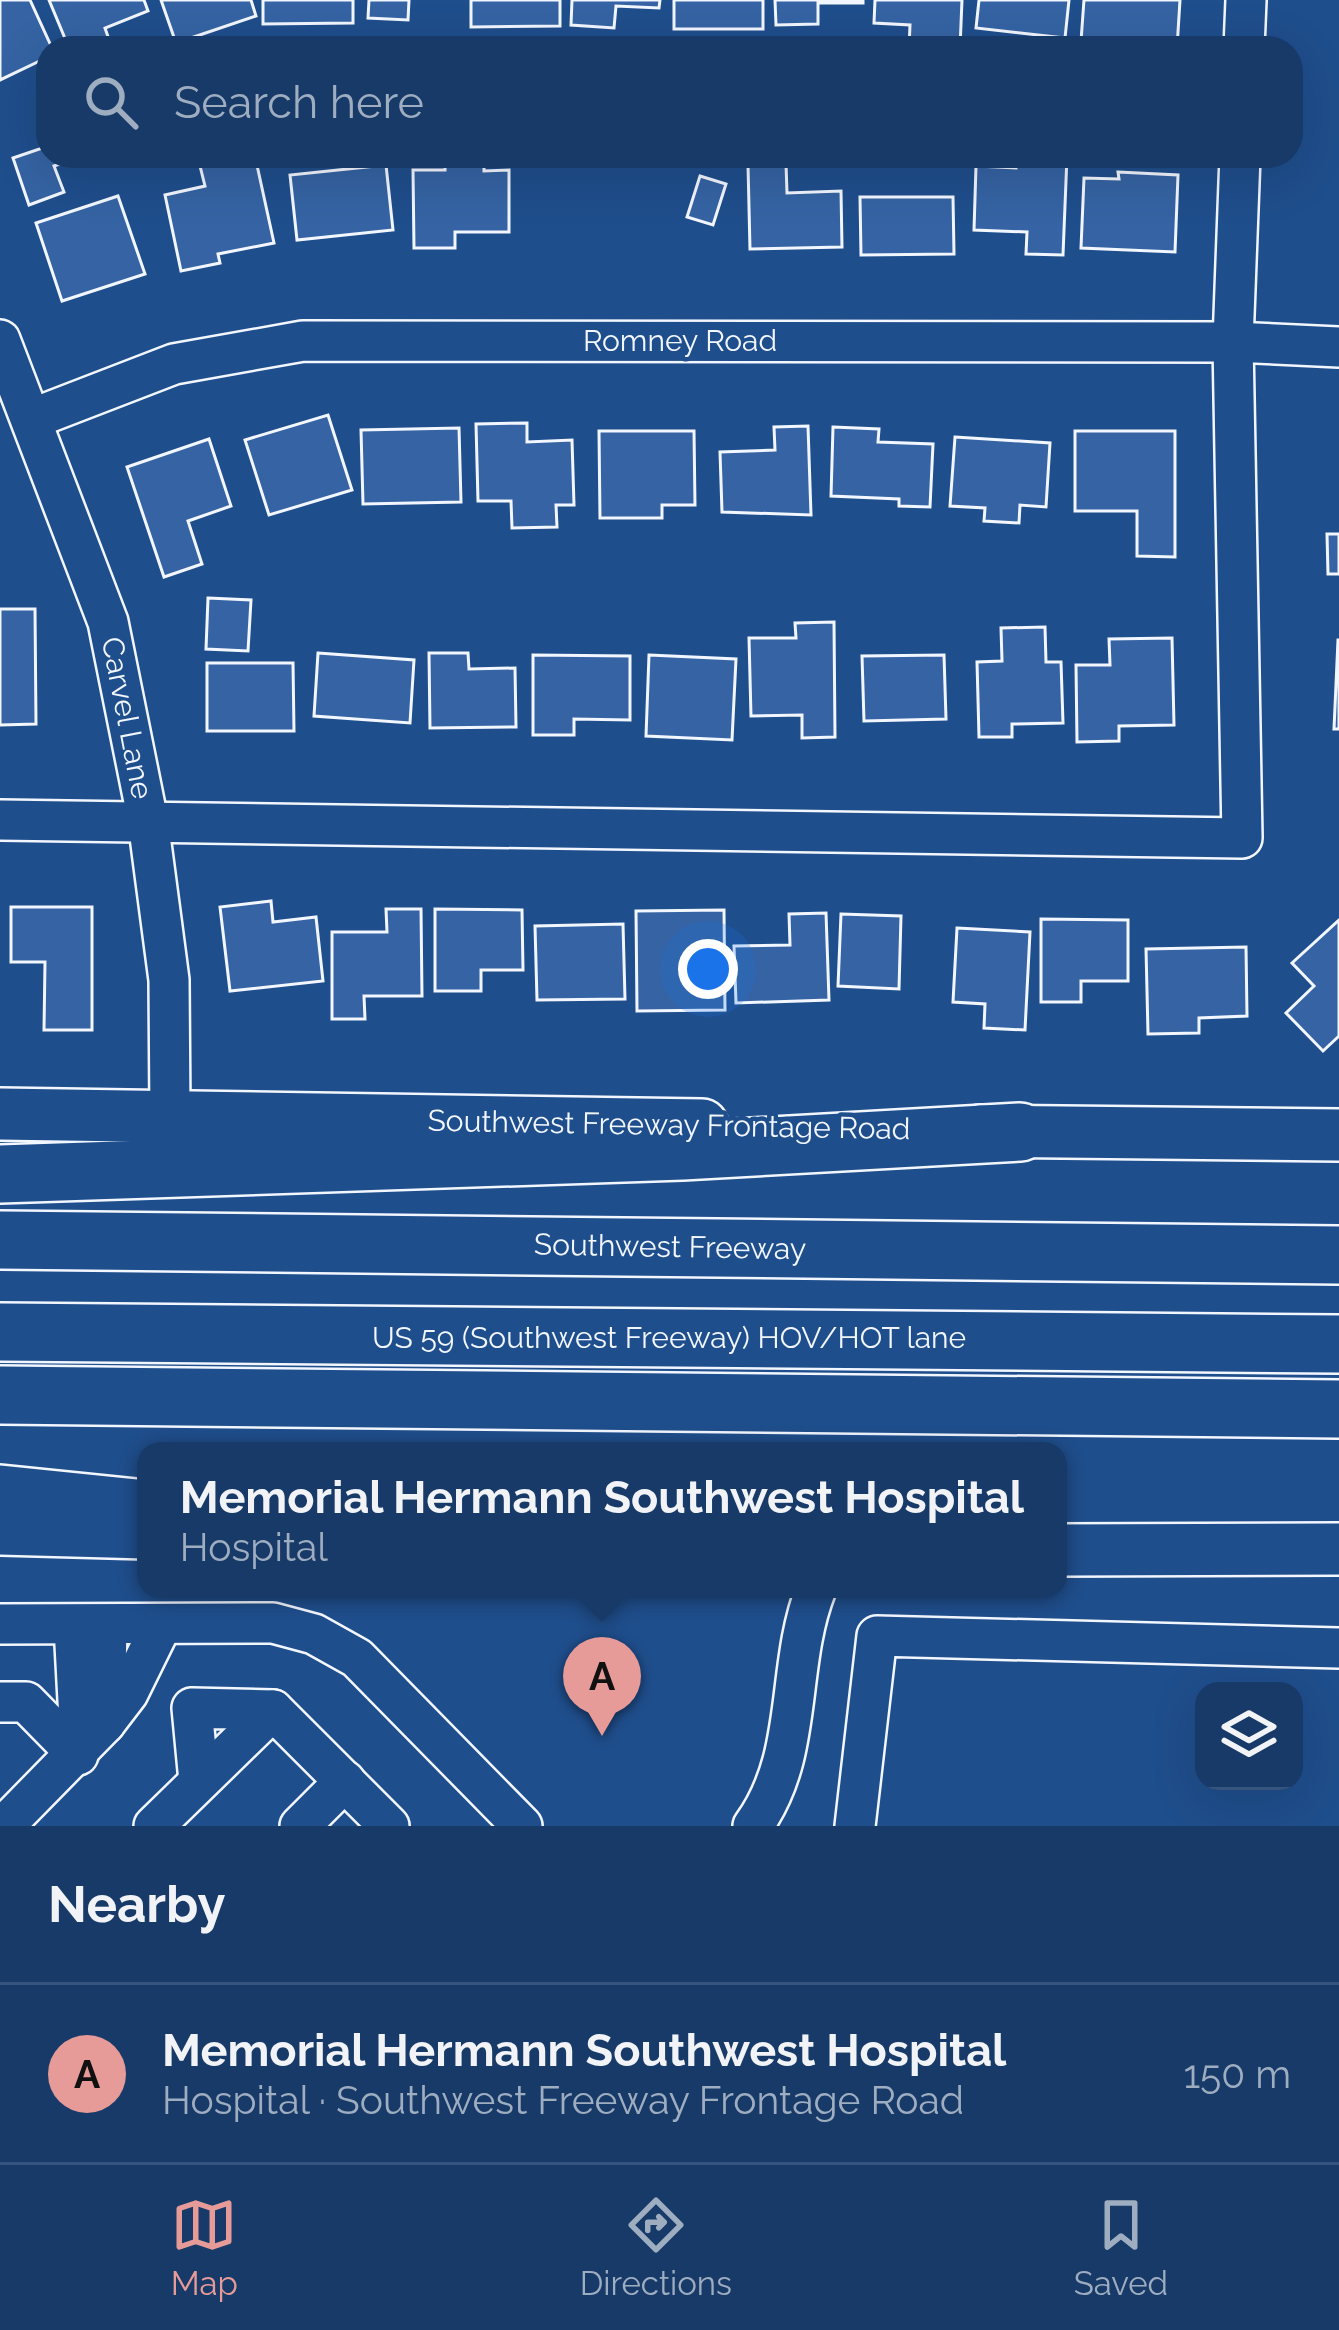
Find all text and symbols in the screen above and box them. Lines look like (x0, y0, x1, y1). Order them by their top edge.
search box (36, 36, 1303, 168)
icon: search (78, 69, 144, 135)
text: Search here (174, 76, 424, 129)
street label: Romney Road (583, 323, 777, 358)
street label: Carvel Lane (95, 634, 160, 802)
your location (678, 939, 738, 999)
street label: Southwest Freeway Frontage Road (427, 1103, 911, 1146)
street label: Southwest Freeway (534, 1227, 806, 1266)
street label: US 59 (Southwest Freeway) HOV/HOT lane (372, 1320, 966, 1355)
popup (137, 1442, 1067, 1598)
text: Memorial Hermann Southwest Hospital (180, 1471, 1024, 1524)
text: Hospital (180, 1524, 328, 1570)
pin: A (563, 1637, 641, 1736)
map controls (1195, 1682, 1303, 1790)
button: layers (1195, 1682, 1303, 1790)
text: Nearby (48, 1874, 225, 1934)
text: Memorial Hermann Southwest Hospital (162, 2024, 1006, 2077)
text: A (74, 2051, 100, 2097)
text: 150 m (1183, 2051, 1291, 2097)
text: Hospital · Southwest Freeway Frontage Road (162, 2077, 964, 2123)
tab: Map (171, 2192, 238, 2303)
tab: Directions (580, 2192, 732, 2303)
tab: Saved (1074, 2192, 1168, 2303)

